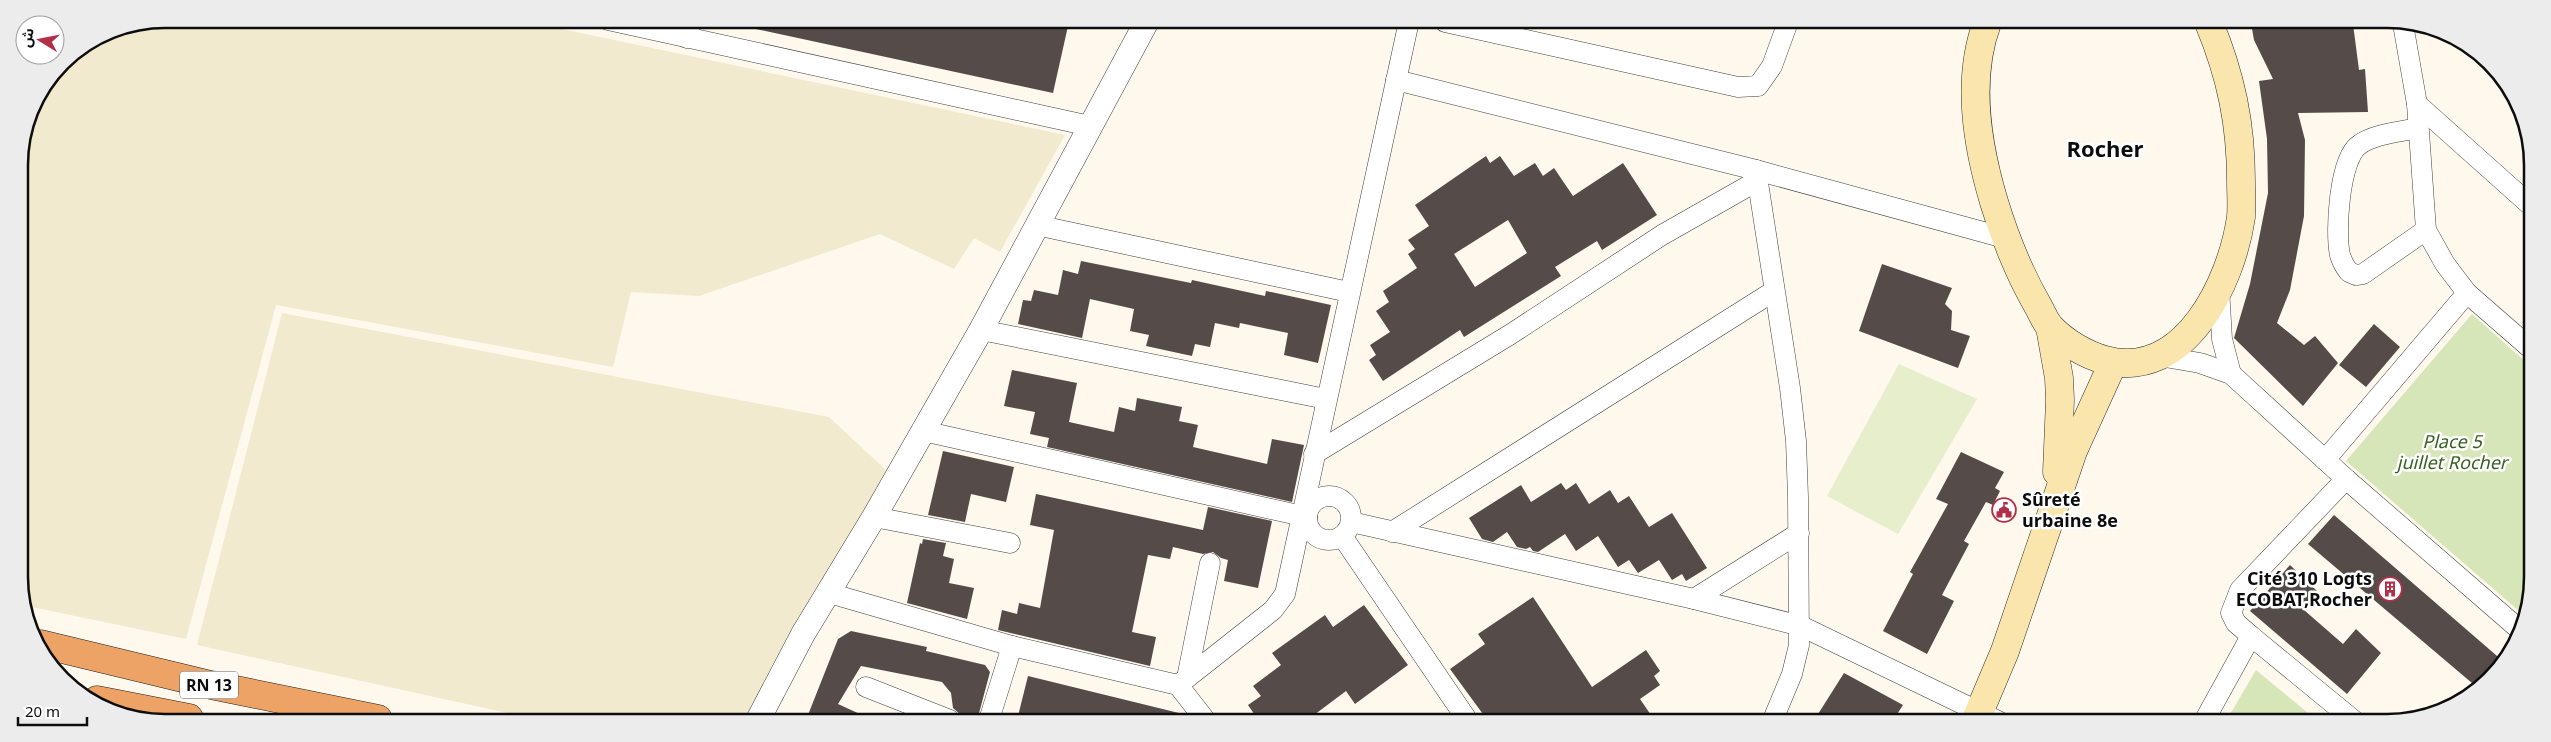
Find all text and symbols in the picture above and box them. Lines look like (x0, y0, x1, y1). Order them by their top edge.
north arrow (15, 15, 65, 65)
text: ش (12, 26, 44, 50)
district label: Rocher (2067, 127, 2143, 173)
park label: Place 5 juillet Rocher (2394, 423, 2510, 482)
place label: Sûreté urbaine 8e (2022, 481, 2118, 540)
public building icon: Sûreté urbaine 8e (1991, 497, 2017, 523)
place label: Cité 310 Logts ECOBAT,Rocher (2236, 560, 2372, 619)
building icon: Cité 310 Logts ECOBAT,Rocher (2377, 576, 2403, 602)
road number: RN 13 (180, 672, 238, 698)
scale bar (18, 694, 86, 726)
text: 20 m (25, 696, 60, 728)

